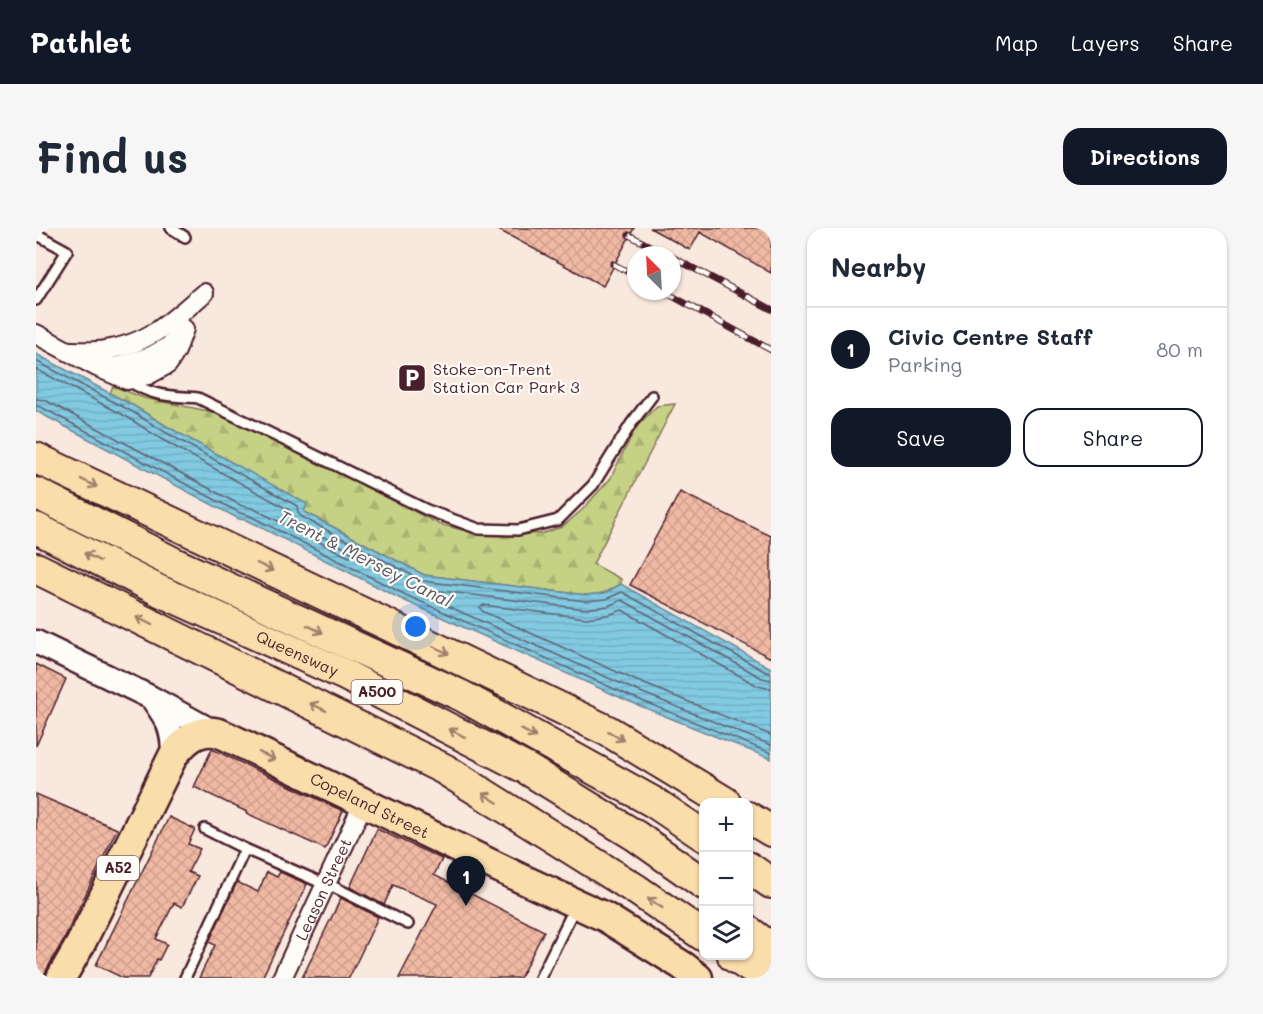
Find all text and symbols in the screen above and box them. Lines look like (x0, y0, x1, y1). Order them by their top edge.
text: Pathlet (30, 24, 132, 60)
text: Map (995, 29, 1038, 56)
text: Layers (1071, 29, 1140, 56)
text: Share (1173, 29, 1233, 56)
button: Directions (1063, 128, 1227, 185)
text: Find us (36, 129, 188, 184)
north arrow (627, 246, 681, 300)
text: Nearby (831, 250, 926, 284)
text: Civic Centre Staff (888, 322, 1092, 351)
text: 1 (846, 336, 855, 362)
text: 80 m (1156, 336, 1203, 362)
text: Parking (888, 351, 962, 377)
place label: Stoke-on-Trent Station Car Park 3 (433, 358, 580, 397)
parking icon: Stoke-on-Trent Station Car Park 3 (396, 362, 428, 394)
button: Save (831, 408, 1011, 467)
button: Share (1023, 408, 1203, 467)
one-way arrow (79, 477, 97, 489)
water label: Trent & Mersey Canal (274, 504, 457, 613)
one-way arrow (84, 550, 102, 562)
one-way arrow (255, 561, 273, 573)
your location (401, 612, 430, 641)
one-way arrow (135, 614, 153, 626)
one-way arrow (306, 623, 324, 635)
street label: Queensway (253, 625, 342, 681)
one-way arrow (432, 645, 450, 657)
road number: A500 (352, 680, 402, 704)
one-way arrow (310, 701, 328, 712)
one-way arrow (449, 727, 466, 739)
one-way arrow (519, 727, 536, 739)
one-way arrow (607, 730, 624, 742)
one-way arrow (258, 750, 276, 762)
street label: Copeland Street (307, 767, 433, 843)
one-way arrow (482, 792, 499, 804)
map controls (699, 798, 753, 960)
button: + (699, 798, 753, 852)
street label: Leason Street (290, 834, 356, 943)
button: − (699, 852, 753, 906)
road number: A52 (97, 856, 139, 880)
pin: 1 (446, 856, 486, 906)
one-way arrow (648, 897, 664, 909)
button: layers (699, 906, 753, 960)

